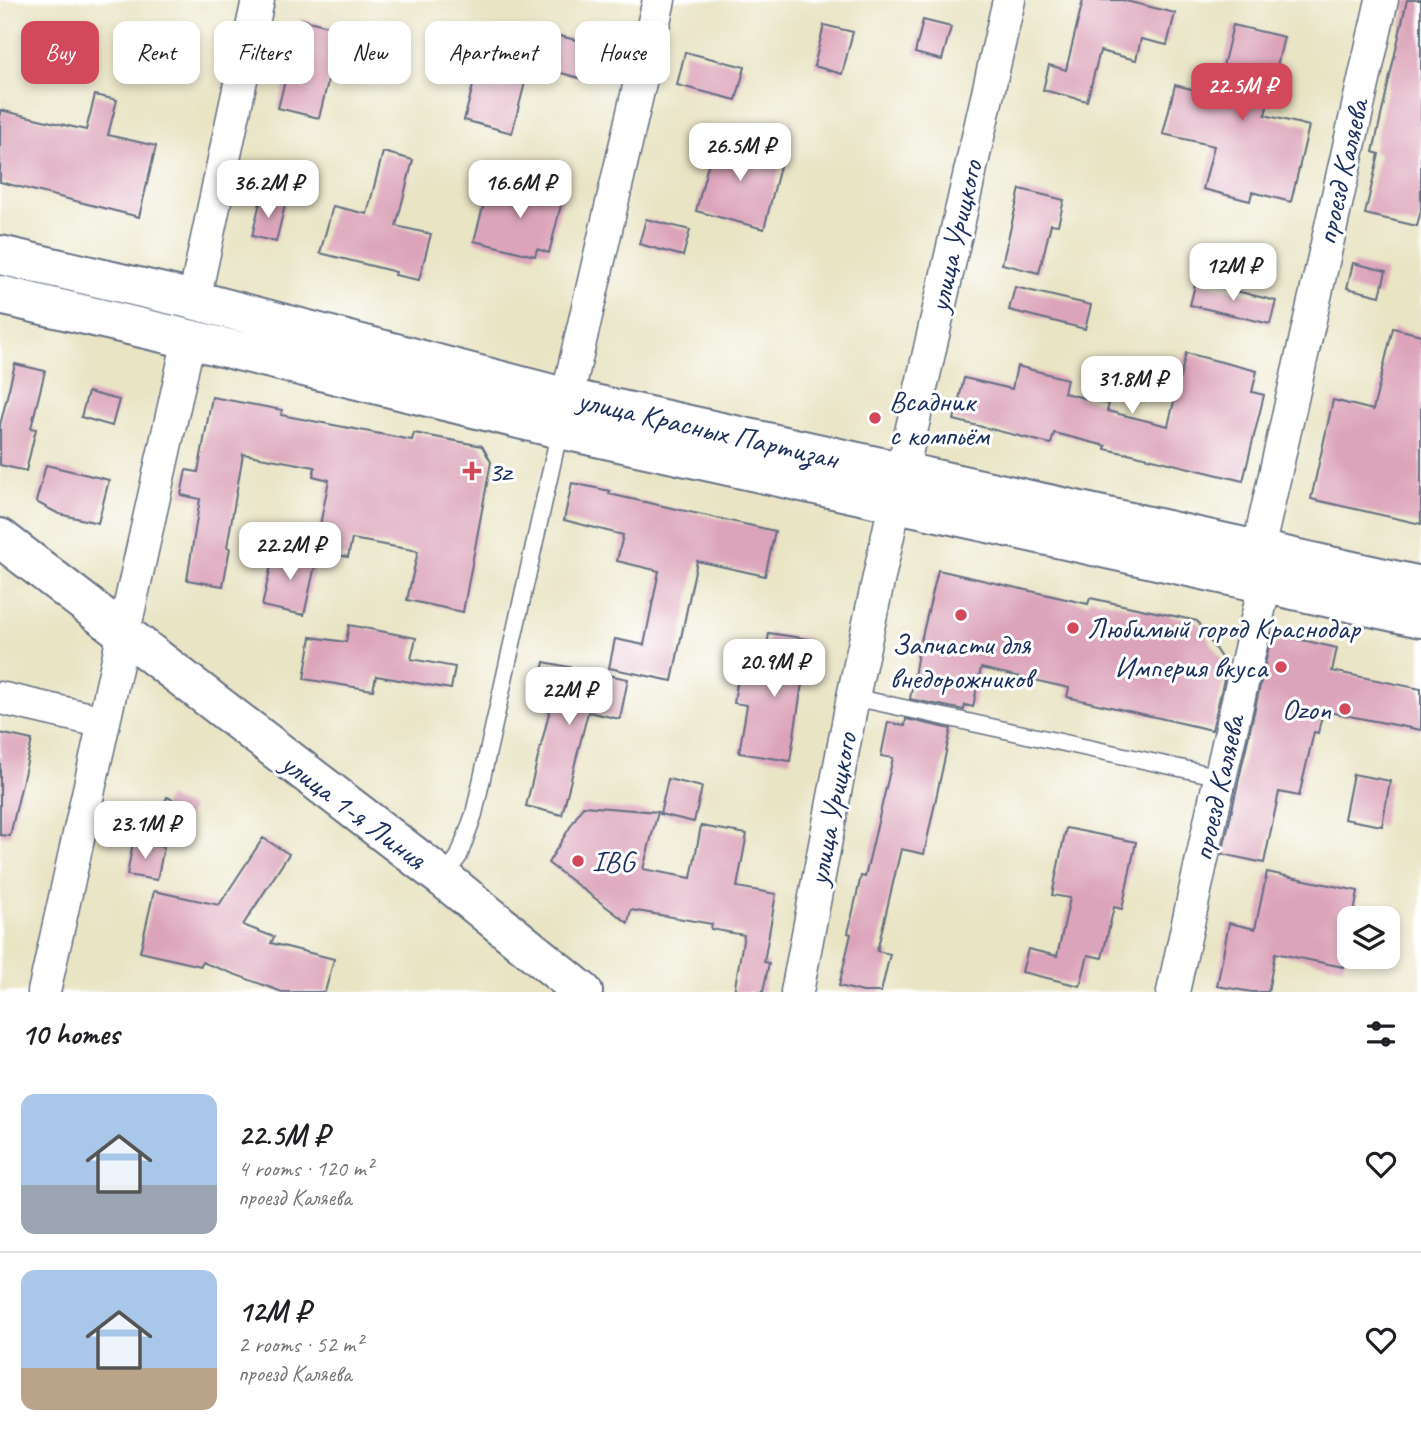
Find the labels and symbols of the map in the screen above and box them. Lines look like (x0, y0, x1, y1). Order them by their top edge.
pin: 22.5M ₽ (1177, 64, 1307, 123)
street label: проезд Каляева (1307, 93, 1378, 248)
pin: 26.5M ₽ (675, 124, 805, 183)
street label: улица Урицкого (919, 155, 991, 317)
pin: 36.2M ₽ (203, 160, 333, 220)
pin: 16.6M ₽ (455, 160, 585, 220)
pin: 12M ₽ (1184, 244, 1282, 303)
pin: 31.8M ₽ (1067, 356, 1197, 416)
street label: улица Красных Партизан (572, 380, 844, 478)
place label: Всадник с компьём (889, 382, 991, 454)
marker: Всадник с компьём (867, 410, 883, 426)
place label: 3z (488, 452, 515, 490)
marker: 3z (462, 461, 482, 481)
pin: 22.2M ₽ (225, 522, 355, 582)
marker: Запчасти для внедорожников (953, 607, 969, 623)
place label: Любимый город Краснодар (1087, 609, 1361, 647)
marker: Любимый город Краснодар (1065, 620, 1081, 636)
place label: Запчасти для внедорожников (890, 625, 1038, 697)
pin: 20.9M ₽ (709, 640, 839, 699)
place label: Империя вкуса (1115, 648, 1269, 686)
marker: Империя вкуса (1273, 659, 1289, 675)
pin: 22M ₽ (520, 668, 618, 727)
place label: Ozon (1282, 690, 1331, 728)
marker: Ozon (1337, 701, 1353, 717)
street label: проезд Каляева (1183, 709, 1254, 864)
street label: улица Урицкого (798, 728, 866, 890)
street label: улица 1-я Линия (272, 743, 435, 879)
pin: 23.1M ₽ (80, 802, 210, 861)
place label: IBG (592, 842, 638, 880)
marker: IBG (570, 853, 586, 869)

